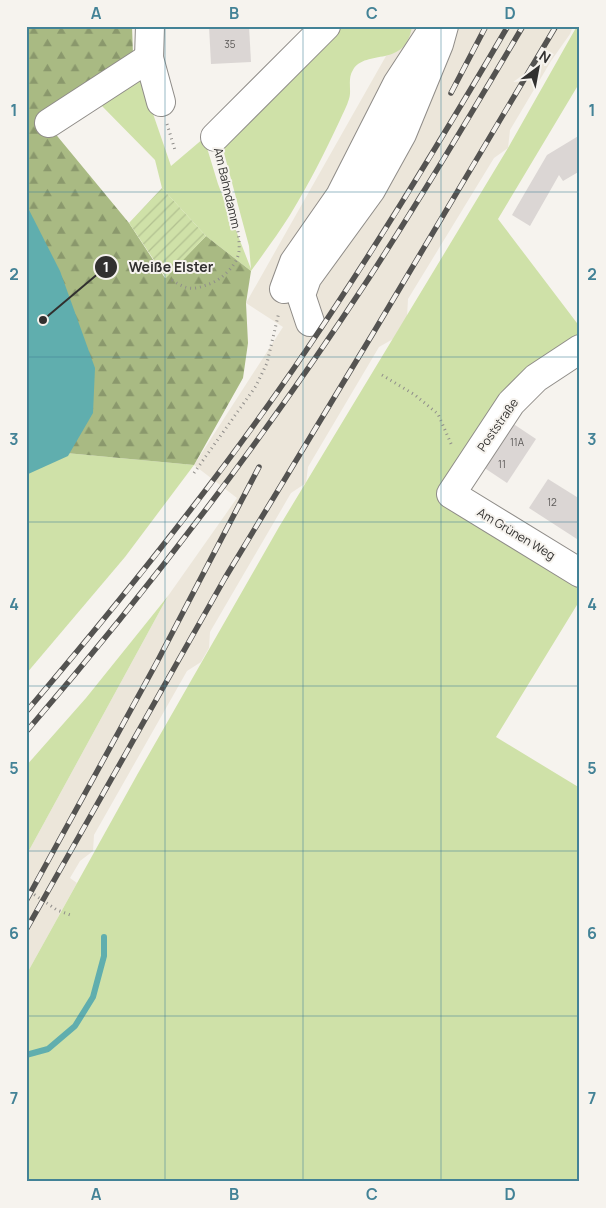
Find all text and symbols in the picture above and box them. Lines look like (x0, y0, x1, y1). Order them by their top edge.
text: A (91, 2, 102, 24)
text: B (229, 2, 239, 24)
text: C (366, 2, 378, 24)
text: D (504, 2, 516, 24)
house number: 35 (224, 37, 236, 51)
north arrow (514, 42, 564, 92)
text: N (536, 46, 554, 67)
text: 1 (10, 99, 18, 121)
text: 1 (588, 99, 596, 121)
street label: Am Bahndamm (210, 146, 245, 230)
callout: Weiße Elster (93, 252, 223, 281)
text: 1 (103, 256, 109, 277)
text: Weiße Elster (129, 257, 214, 276)
text: 2 (9, 263, 19, 285)
text: 2 (587, 263, 597, 285)
street label: Poststraße (473, 395, 522, 455)
text: 3 (9, 428, 19, 450)
text: 3 (587, 428, 597, 450)
house number: 11A (510, 435, 525, 449)
house number: 11 (498, 457, 506, 471)
house number: 12 (547, 495, 557, 509)
street label: Am Grünen Weg (474, 504, 558, 564)
text: 4 (9, 593, 19, 615)
text: 4 (587, 593, 597, 615)
text: 5 (9, 757, 19, 779)
text: 5 (587, 757, 597, 779)
text: 6 (9, 922, 19, 944)
text: 6 (587, 922, 597, 944)
text: 7 (10, 1087, 18, 1109)
text: 7 (588, 1087, 596, 1109)
text: A (91, 1183, 102, 1205)
text: B (229, 1183, 239, 1205)
text: C (366, 1183, 378, 1205)
text: D (504, 1183, 516, 1205)

